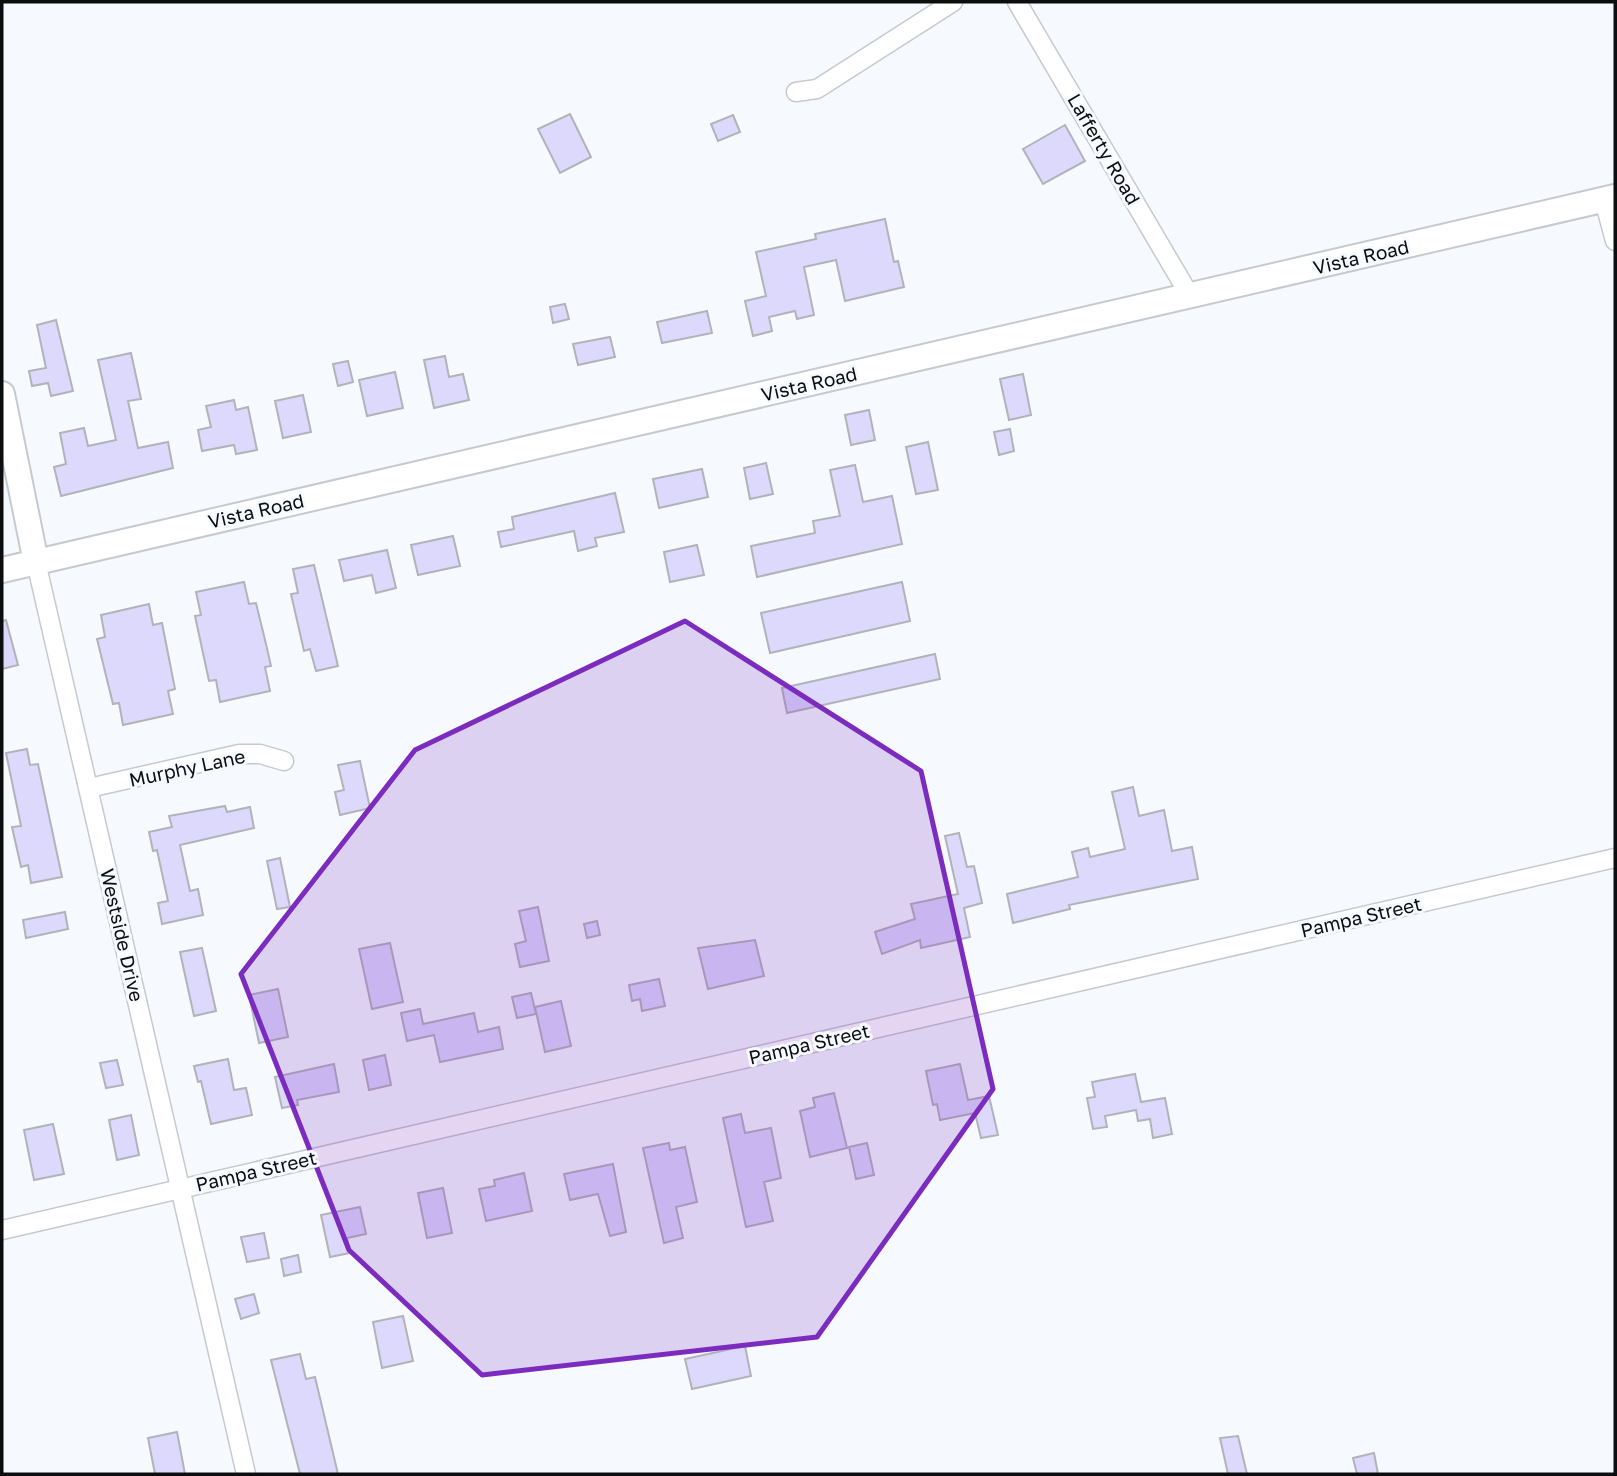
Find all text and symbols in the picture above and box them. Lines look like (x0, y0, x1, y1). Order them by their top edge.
street label: Lafferty Road (1063, 89, 1145, 208)
street label: Vista Road (1311, 234, 1411, 279)
street label: Vista Road (759, 361, 859, 406)
street label: Vista Road (206, 488, 306, 533)
street label: Murphy Lane (127, 744, 247, 791)
street label: Westside Drive (96, 866, 149, 1004)
street label: Pampa Street (1298, 891, 1424, 942)
street label: Pampa Street (746, 1018, 872, 1069)
street label: Pampa Street (193, 1145, 319, 1196)

